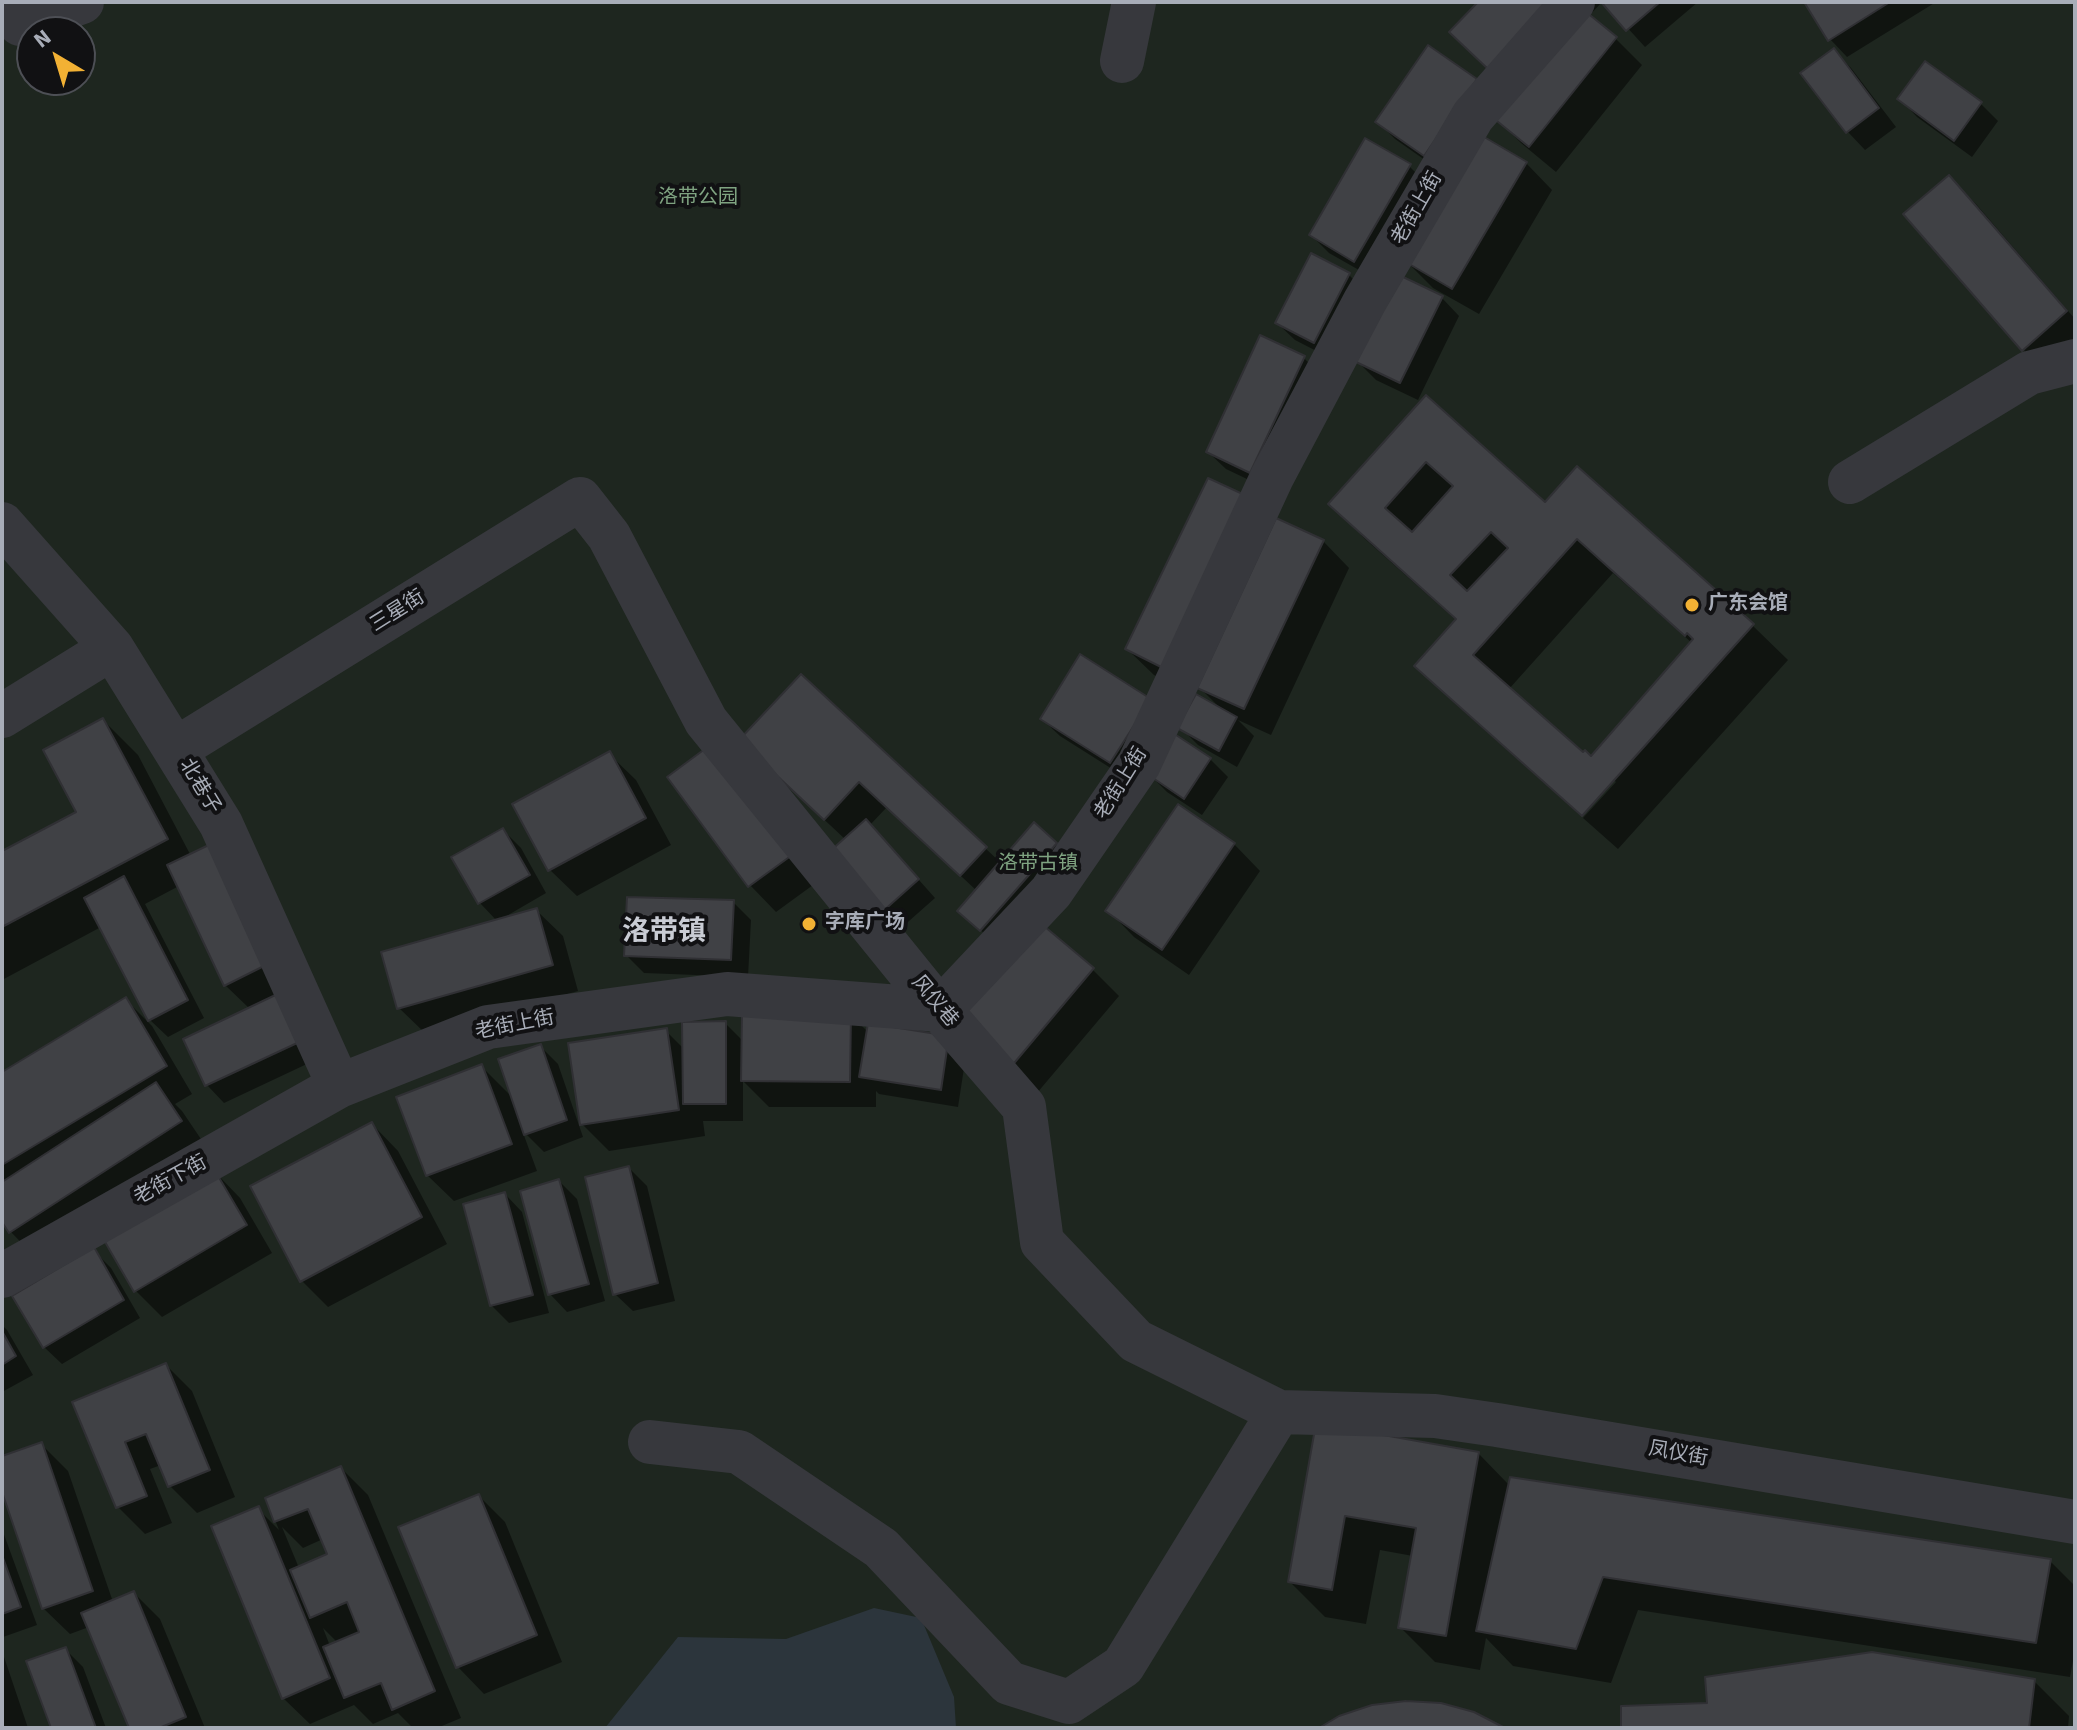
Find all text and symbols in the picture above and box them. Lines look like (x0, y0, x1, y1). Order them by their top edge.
north arrow (16, 16, 96, 96)
text: N (27, 22, 58, 56)
street label: 老街上街 (1388, 168, 1448, 250)
park label: 洛带公园 (658, 187, 738, 211)
street label: 三星街 (366, 586, 430, 638)
place label: 广东会馆 (1708, 593, 1788, 617)
marker: 广东会馆 (1683, 596, 1701, 614)
street label: 老街上街 (1091, 744, 1153, 824)
street label: 北巷子 (173, 755, 225, 819)
park label: 洛带古镇 (998, 853, 1078, 877)
place label: 字库广场 (825, 912, 905, 936)
marker: 字库广场 (800, 915, 818, 933)
district label: 洛带镇 (622, 917, 706, 951)
street label: 风仪巷 (906, 971, 962, 1033)
street label: 老街上街 (473, 1007, 557, 1045)
street label: 老街下街 (130, 1151, 212, 1211)
street label: 凤仪街 (1646, 1438, 1710, 1472)

